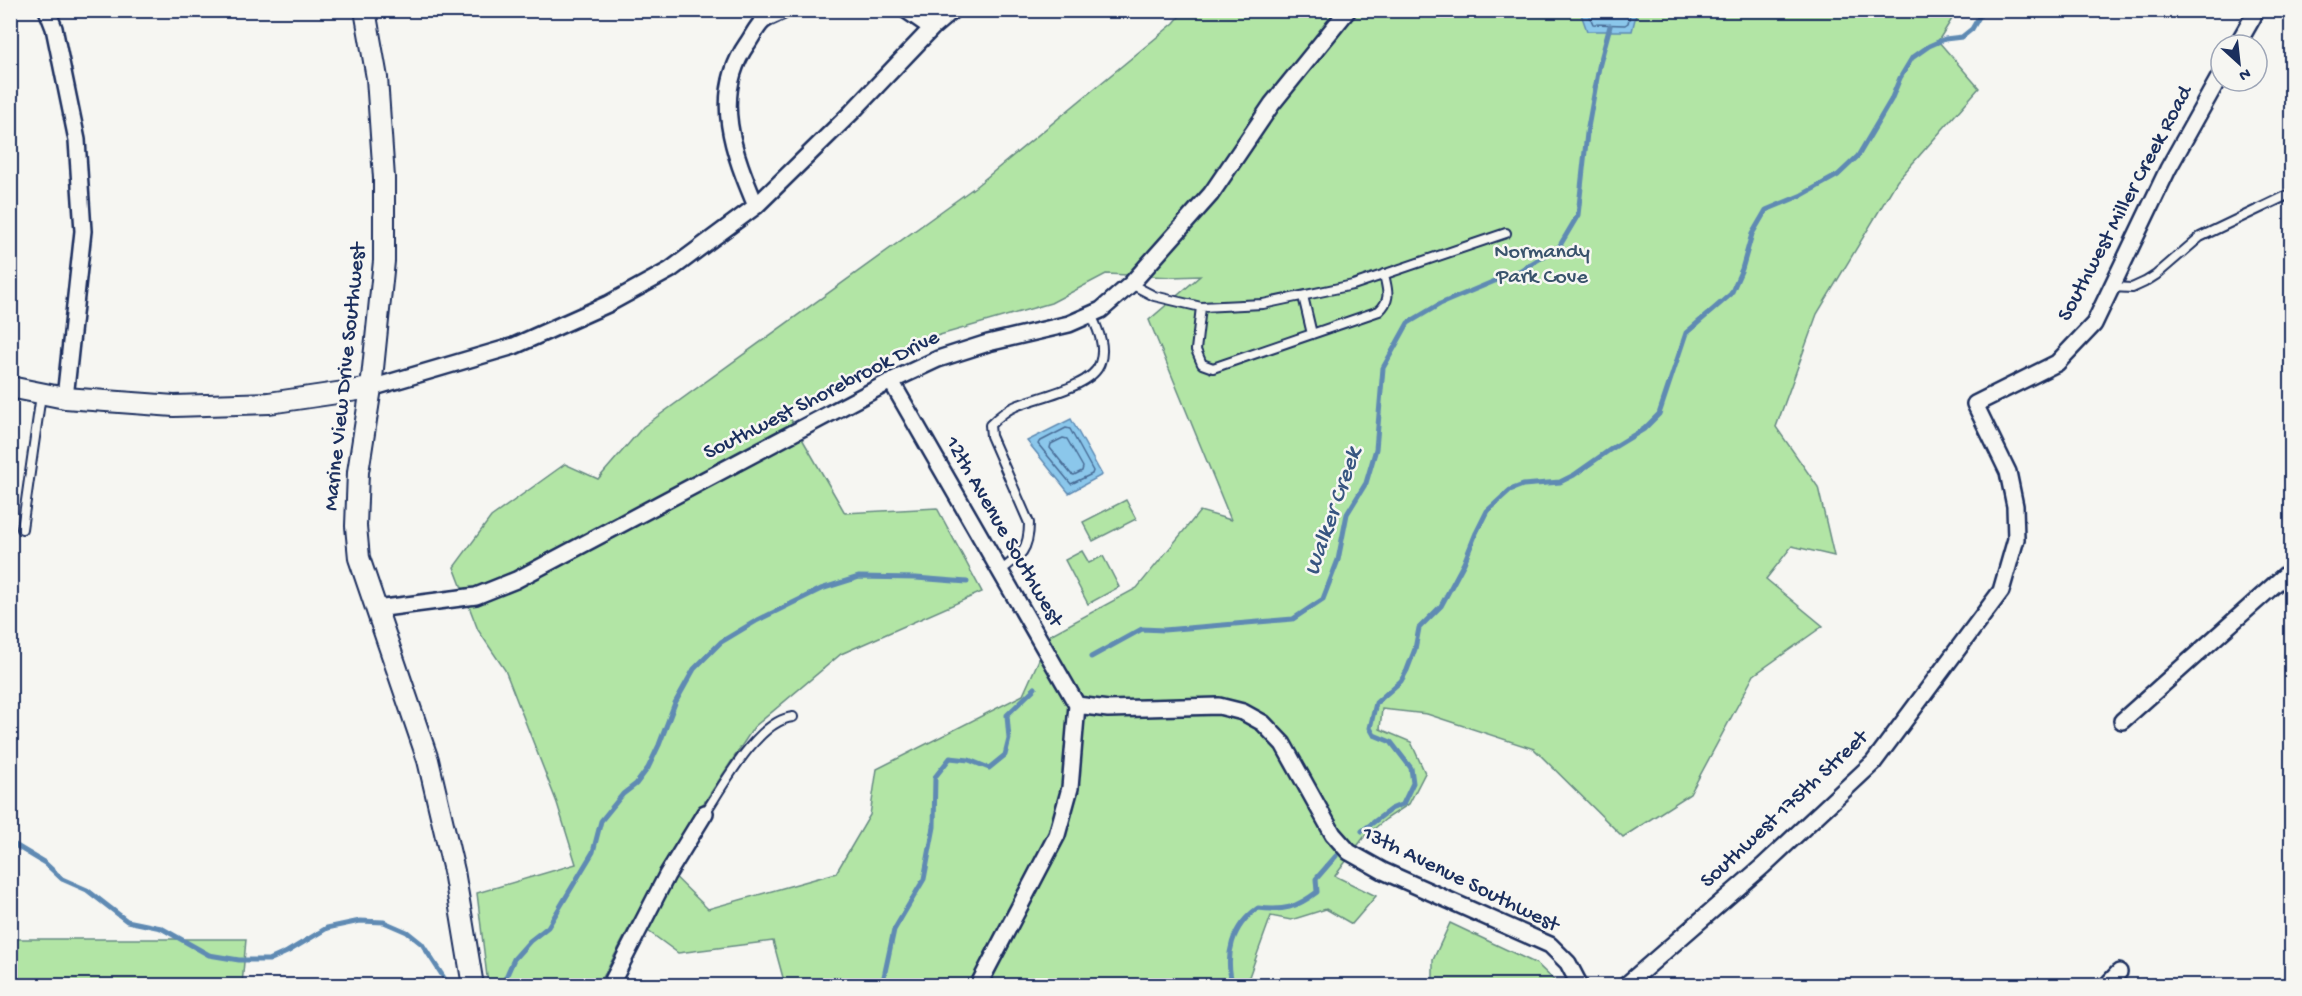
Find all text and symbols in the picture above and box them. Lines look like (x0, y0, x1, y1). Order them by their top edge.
north arrow (2209, 33, 2269, 93)
text: N (2235, 62, 2253, 84)
street label: Southwest Miller Creek Road (2053, 80, 2200, 326)
street label: Marine View Drive Southwest (319, 240, 373, 512)
park label: Normandy Park Cove (1494, 240, 1590, 291)
street label: Southwest Shorebrook Drive (700, 325, 945, 467)
street label: 12th Avenue Southwest (937, 431, 1069, 633)
water label: Walker Creek (1299, 442, 1370, 580)
street label: Southwest 175th Street (1696, 724, 1876, 895)
street label: 13th Avenue Southwest (1356, 821, 1565, 940)

